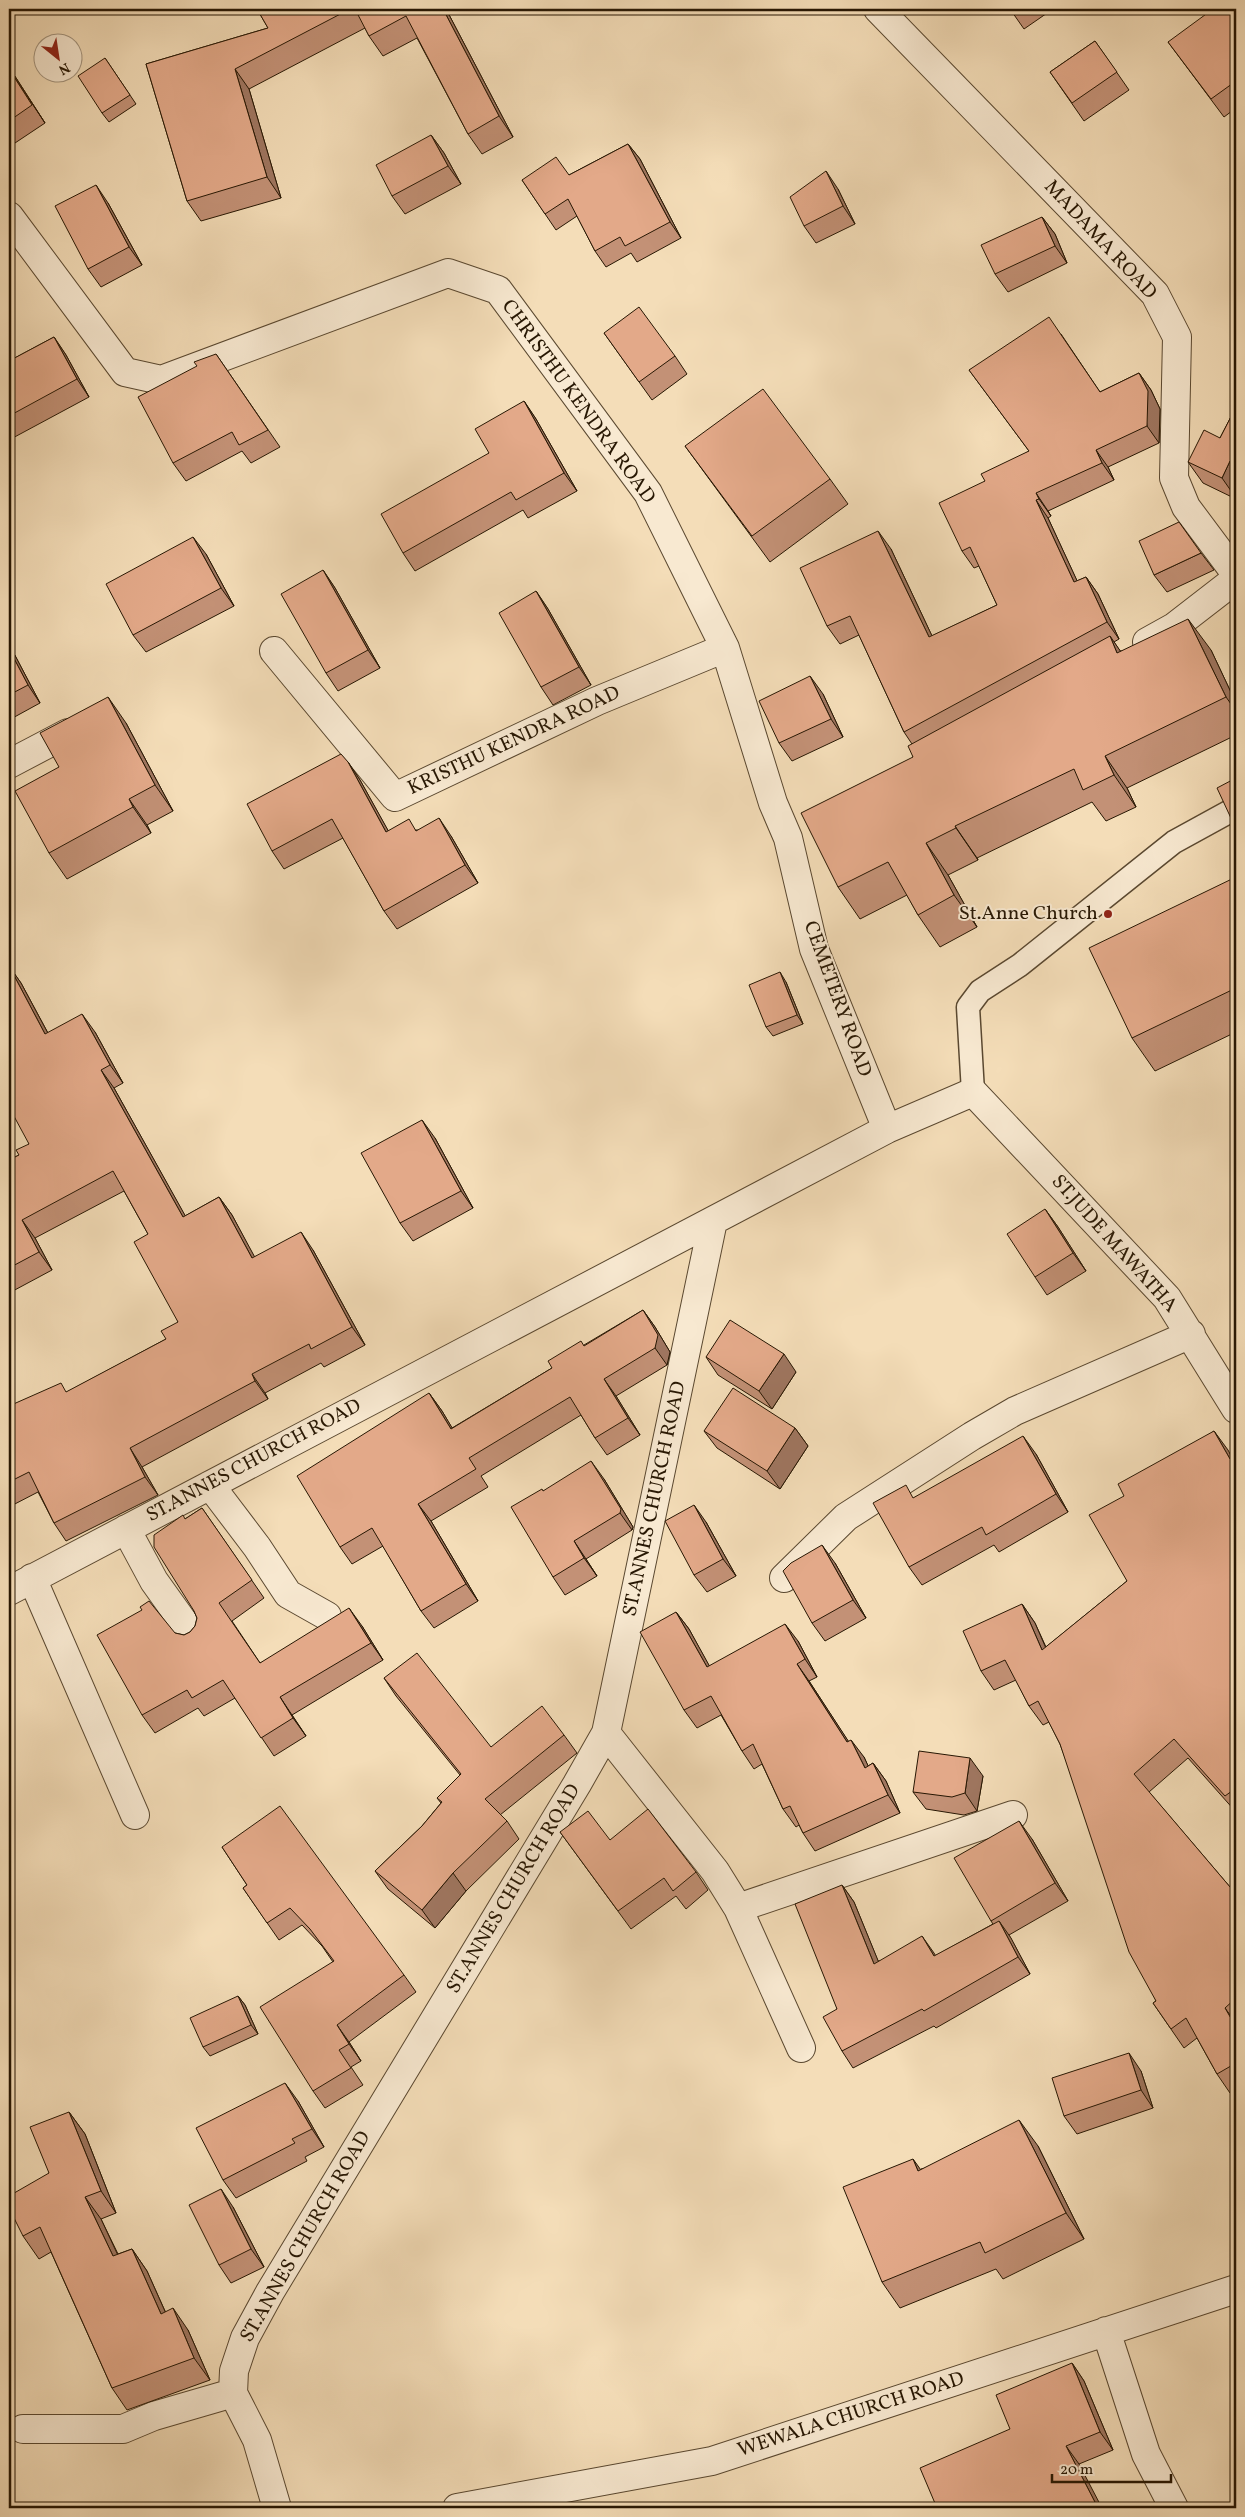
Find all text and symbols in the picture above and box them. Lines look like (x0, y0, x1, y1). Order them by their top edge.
north arrow (32, 32, 82, 82)
text: N (55, 57, 73, 79)
street label: MADAMA ROAD (1037, 174, 1163, 306)
street label: CHRISTHU KENDRA ROAD (494, 294, 662, 510)
street label: KRISTHU KENDRA ROAD (403, 679, 625, 803)
place label: St.Anne Church (959, 900, 1098, 928)
marker: St.Anne Church (1102, 908, 1114, 920)
street label: CEMETERY ROAD (796, 917, 878, 1081)
street label: ST.JUDE MAWATHA (1044, 1169, 1184, 1319)
street label: ST.ANNES CHURCH ROAD (616, 1379, 694, 1619)
street label: ST.ANNES CHURCH ROAD (142, 1392, 366, 1530)
street label: ST.ANNES CHURCH ROAD (440, 1779, 588, 1999)
street label: ST.ANNES CHURCH ROAD (234, 2126, 378, 2348)
street label: WEWALA CHURCH ROAD (734, 2365, 968, 2465)
scale bar (1052, 2452, 1171, 2484)
text: 20 m (1060, 2460, 1093, 2481)

